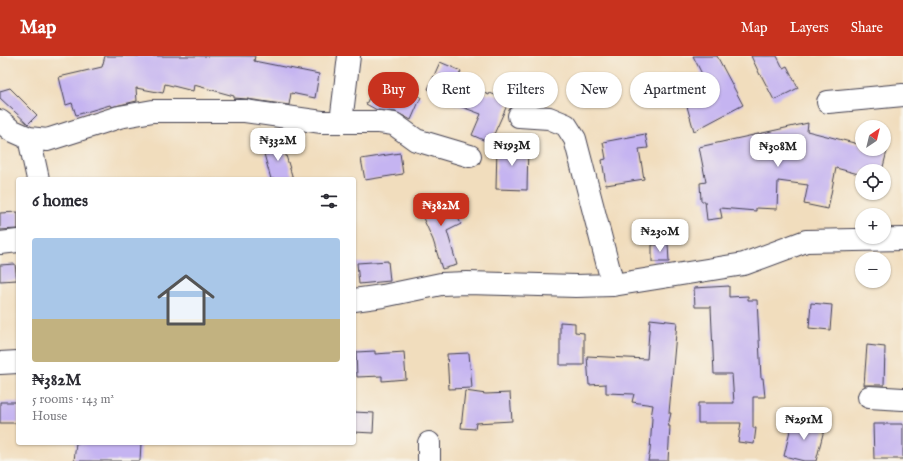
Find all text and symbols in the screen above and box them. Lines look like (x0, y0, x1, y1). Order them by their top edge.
text: Map (20, 16, 56, 40)
text: Map (741, 19, 768, 37)
text: Layers (790, 19, 829, 37)
text: Share (851, 19, 883, 37)
chip: Buy (368, 72, 419, 108)
chip: Rent (427, 72, 485, 108)
chip: Filters (493, 72, 558, 108)
chip: New (566, 72, 622, 108)
chip: Apartment (630, 72, 720, 108)
north arrow (855, 120, 891, 156)
map controls (855, 120, 891, 288)
pin: ₦332M (250, 128, 306, 162)
text: ₦332M (259, 132, 297, 149)
pin: ₦193M (484, 133, 540, 167)
pin: ₦308M (750, 134, 806, 168)
text: ₦193M (494, 137, 531, 154)
text: ₦308M (759, 138, 797, 155)
button: locate (855, 164, 891, 200)
icon: filters (318, 190, 340, 212)
text: 6 homes (32, 191, 88, 212)
pin: ₦382M (413, 193, 469, 227)
text: ₦382M (422, 197, 460, 214)
button: + (855, 208, 891, 244)
pin: ₦230M (632, 219, 688, 253)
text: ₦230M (641, 223, 679, 240)
button: − (855, 252, 891, 288)
icon: home (150, 264, 222, 336)
text: ₦382M (32, 370, 81, 391)
text: 5 rooms · 143 m² (32, 391, 114, 408)
pin: ₦291M (776, 407, 832, 441)
text: House (32, 408, 67, 425)
text: ₦291M (785, 411, 823, 428)

